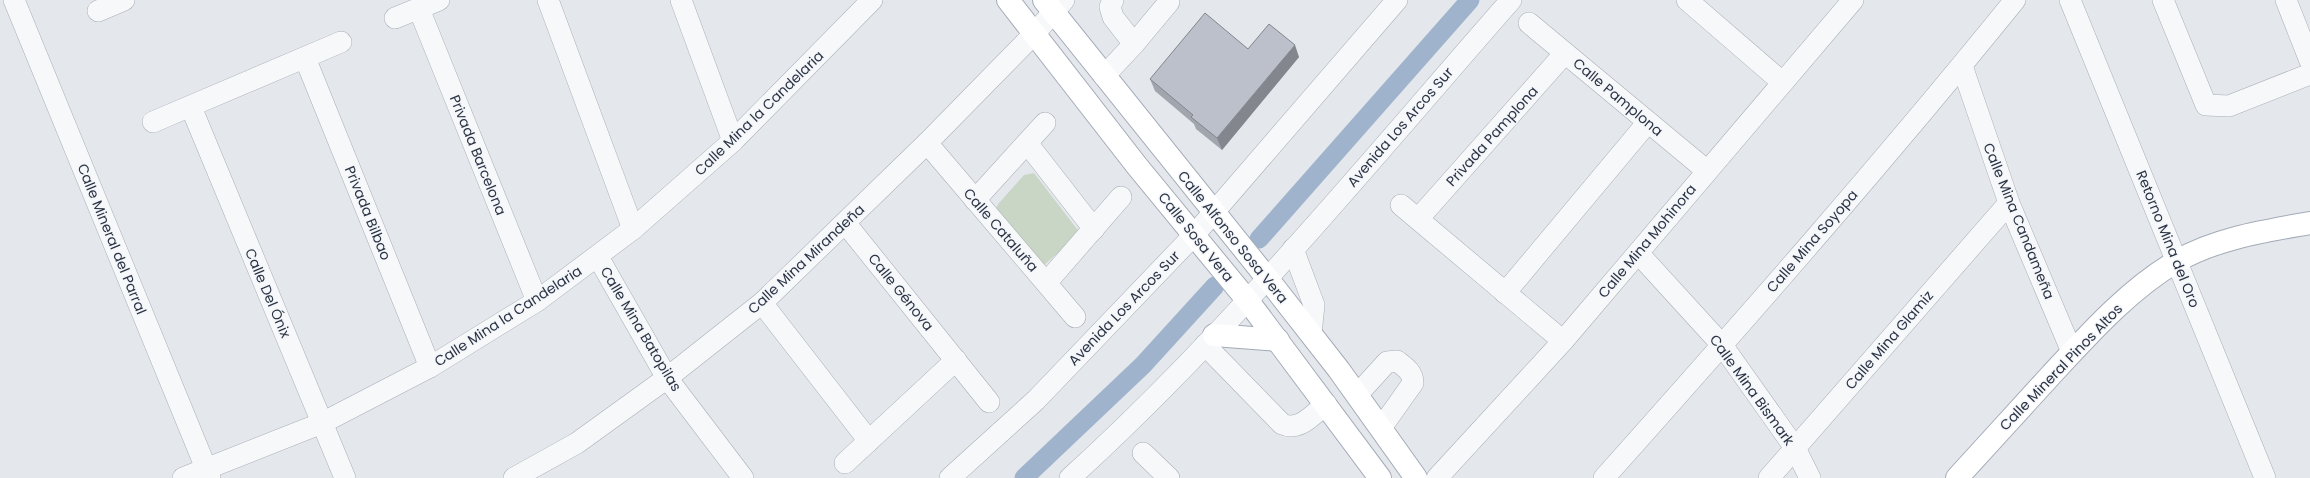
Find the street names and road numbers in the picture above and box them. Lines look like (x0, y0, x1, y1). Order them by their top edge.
street label: Calle Mina la Candelaria (690, 46, 828, 180)
street label: Calle Pamplona (1569, 53, 1667, 141)
street label: Avenida Los Arcos Sur (1342, 63, 1458, 191)
street label: Privada Pamplona (1441, 81, 1543, 191)
street label: Privada Barcelona (445, 92, 511, 218)
street label: Calle Mina Candameña (1978, 140, 2060, 302)
street label: Calle Mineral del Parral (73, 161, 151, 317)
street label: Privada Bilbao (340, 163, 396, 263)
street label: Calle Alfonso Sosa Vera (1173, 166, 1293, 308)
street label: Retorno Mina del Oro (2131, 167, 2205, 311)
street label: Calle Mina Mohinora (1593, 180, 1701, 302)
street label: Calle Cataluña (959, 184, 1043, 276)
street label: Calle Mina Soyopa (1762, 185, 1862, 297)
street label: Calle Sosa Vera (1154, 188, 1238, 286)
street label: Calle Mina Mirandeña (743, 200, 869, 318)
street label: Calle Del Ónix (240, 245, 296, 341)
street label: Avenida Los Arcos Sur (1064, 246, 1184, 370)
street label: Calle Génova (864, 249, 938, 335)
street label: Calle Mina la Candelaria (430, 261, 586, 371)
street label: Calle Mina Batopilas (596, 263, 686, 395)
street label: Calle Mina Glamiz (1840, 286, 1938, 394)
street label: Calle Mineral Pinos Altos (1995, 299, 2127, 435)
street label: Calle Mina Bismark (1705, 330, 1800, 450)

